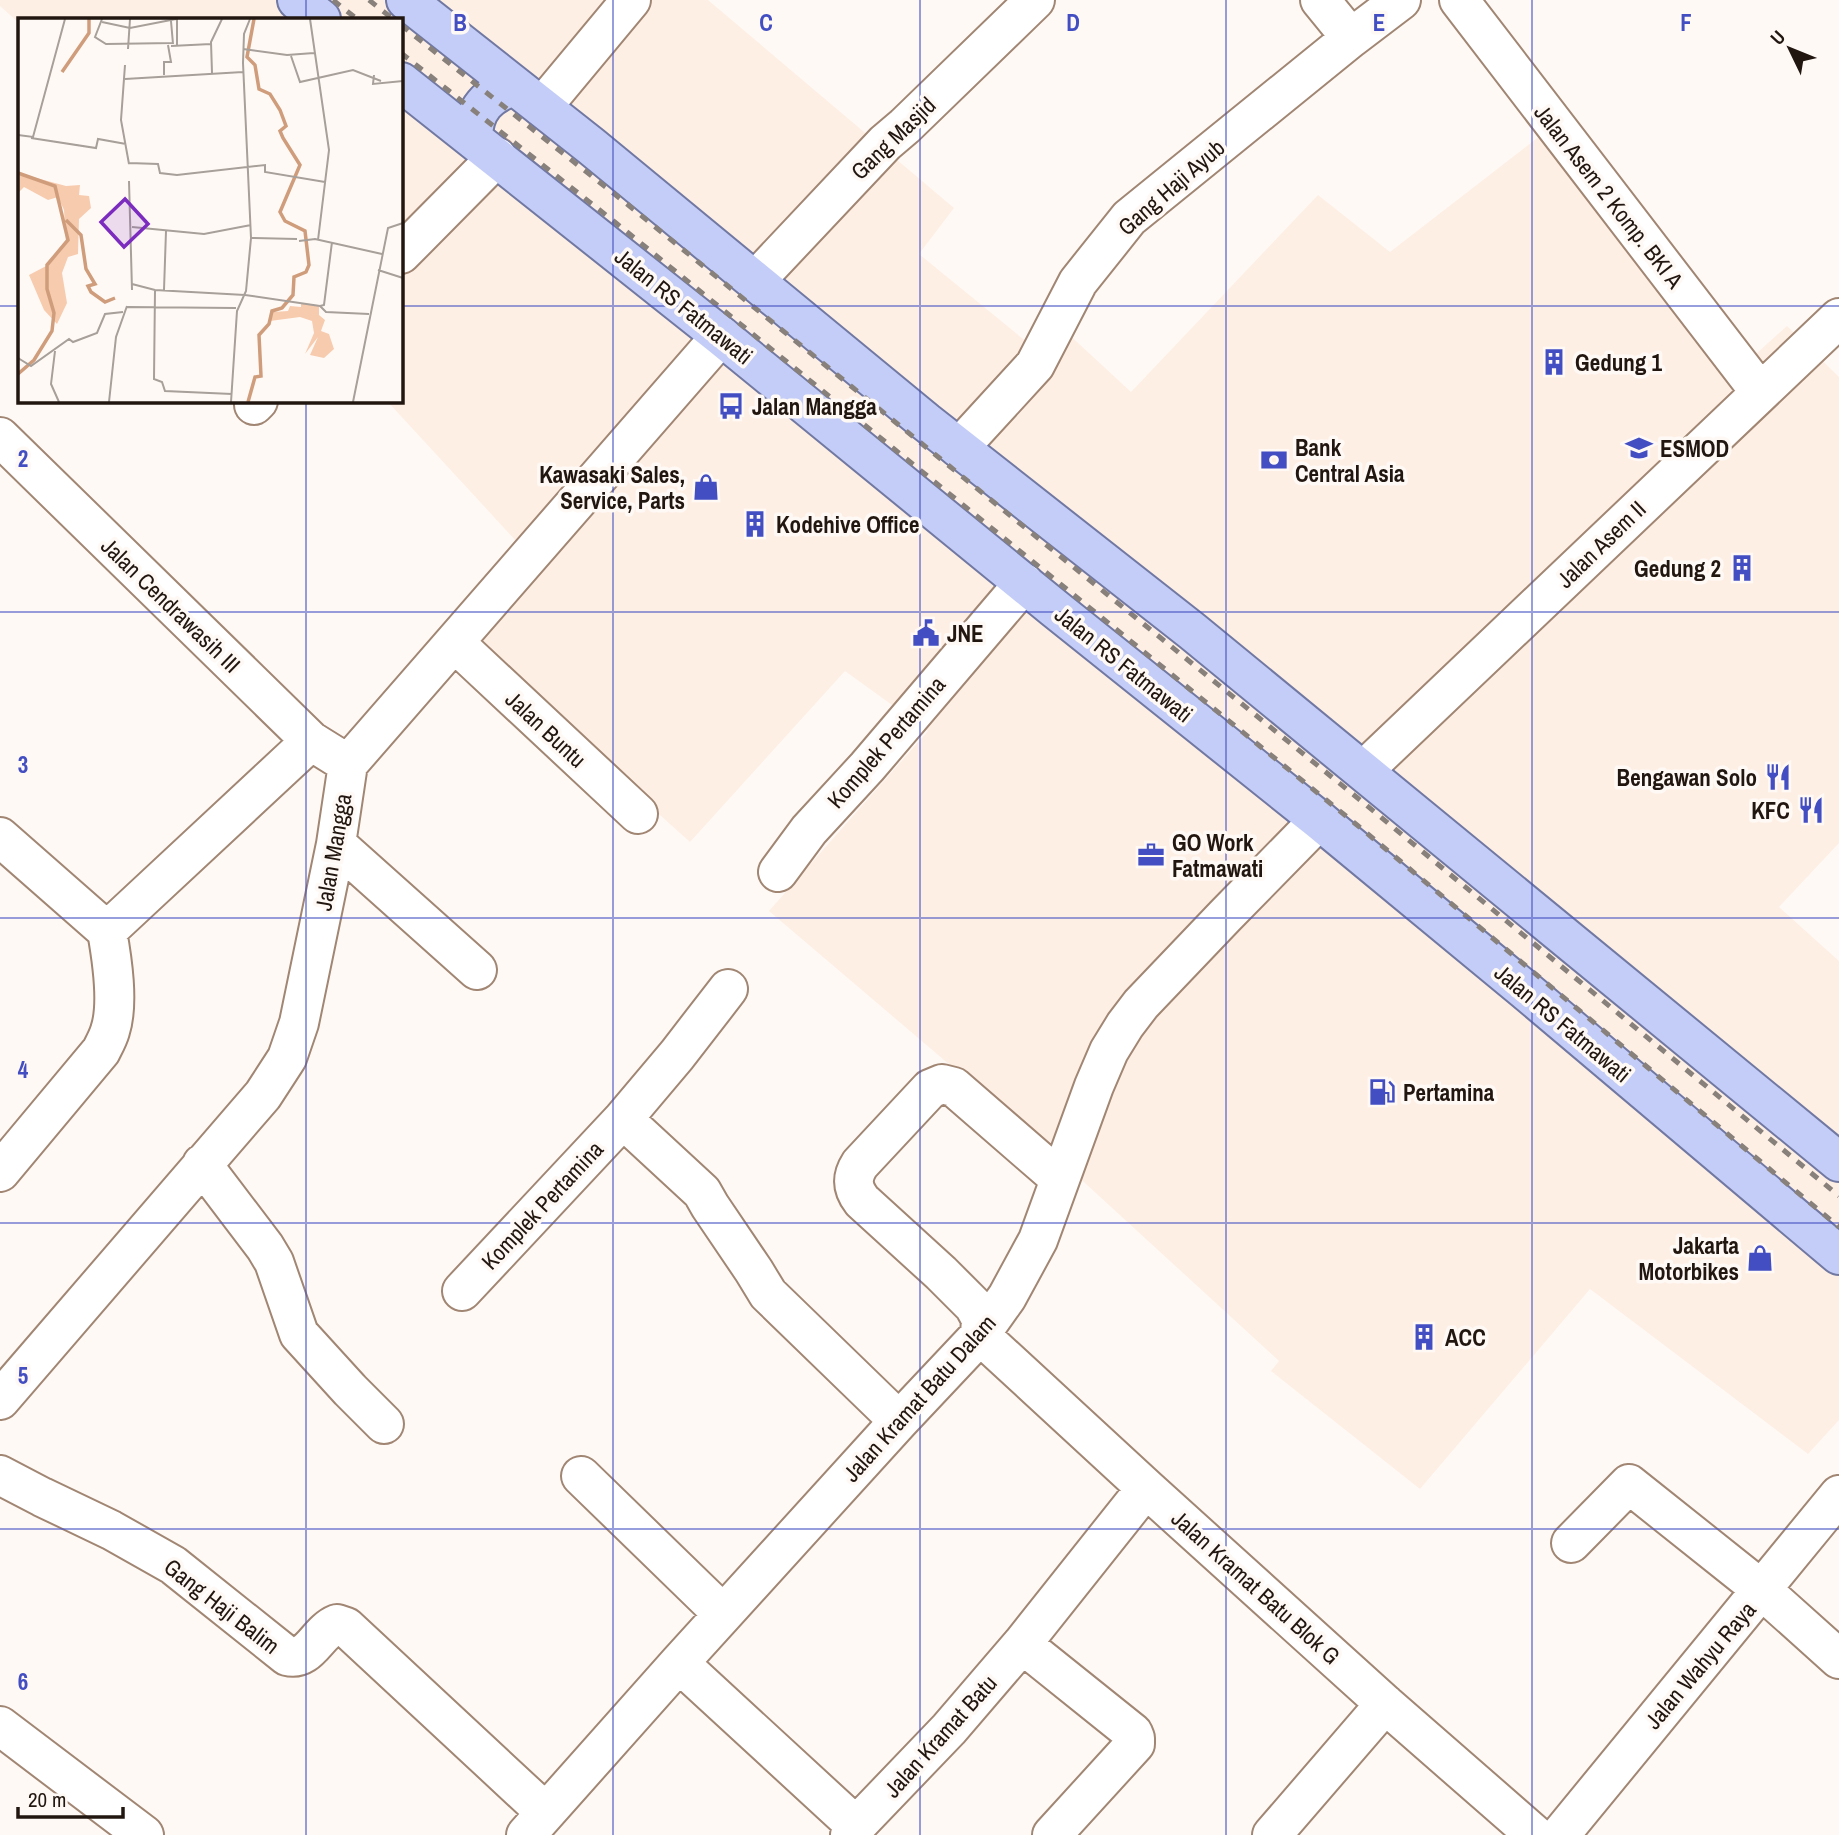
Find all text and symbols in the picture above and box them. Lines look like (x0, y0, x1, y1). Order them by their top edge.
text: B (453, 7, 467, 38)
text: C (759, 7, 773, 38)
text: D (1066, 7, 1080, 38)
text: E (1373, 7, 1385, 38)
text: F (1680, 7, 1692, 38)
north arrow (1755, 14, 1825, 84)
inset map (18, 18, 402, 402)
text: U (1764, 24, 1791, 50)
street label: Gang Masjid (844, 90, 942, 186)
street label: Jalan Asem 2 Komp. BKI A (1527, 98, 1691, 295)
street label: Gang Haji Ayub (1111, 132, 1231, 242)
street label: Jalan RS Fatmawati (609, 241, 759, 371)
building icon: Gedung 1 (1539, 347, 1569, 377)
place label: Gedung 1 (1575, 347, 1662, 378)
bus stop icon: Jalan Mangga (716, 391, 746, 421)
place label: Jalan Mangga (752, 391, 877, 422)
place label: Bank Central Asia (1295, 432, 1405, 489)
school or university icon: ESMOD (1624, 433, 1654, 463)
place label: ESMOD (1660, 433, 1729, 464)
text: 2 (18, 443, 28, 474)
bank icon: Bank Central Asia (1259, 445, 1289, 475)
place label: Kawasaki Sales, Service, Parts (539, 459, 685, 516)
shop icon: Kawasaki Sales, Service, Parts (691, 472, 721, 502)
street label: Jalan Asem II (1550, 494, 1652, 594)
building icon: Kodehive Office (740, 509, 770, 539)
place label: Kodehive Office (776, 509, 920, 540)
street label: Jalan Cendrawasih III (95, 530, 247, 680)
place label: Gedung 2 (1634, 553, 1721, 584)
building icon: Gedung 2 (1727, 553, 1757, 583)
street label: Jalan RS Fatmawati (1049, 599, 1199, 729)
public building icon: JNE (911, 618, 941, 648)
place label: JNE (947, 618, 984, 649)
street label: Komplek Pertamina (820, 669, 952, 815)
street label: Jalan Buntu (499, 684, 593, 774)
text: 3 (18, 749, 28, 780)
place label: Bengawan Solo (1617, 762, 1757, 793)
restaurant icon: Bengawan Solo (1763, 762, 1793, 792)
street label: Jalan Mangga (307, 790, 359, 913)
place label: KFC (1751, 795, 1790, 826)
restaurant icon: KFC (1796, 795, 1826, 825)
place label: GO Work Fatmawati (1172, 827, 1263, 884)
office icon: GO Work Fatmawati (1136, 840, 1166, 870)
street label: Jalan RS Fatmawati (1488, 957, 1638, 1089)
text: 4 (18, 1054, 29, 1085)
fuel station icon: Pertamina (1367, 1077, 1397, 1107)
place label: Pertamina (1403, 1077, 1495, 1108)
street label: Komplek Pertamina (474, 1133, 610, 1276)
place label: Jakarta Motorbikes (1638, 1230, 1740, 1287)
shop icon: Jakarta Motorbikes (1745, 1243, 1775, 1273)
street label: Jalan Kramat Batu Dalam (836, 1308, 1002, 1488)
building icon: ACC (1409, 1322, 1439, 1352)
place label: ACC (1445, 1322, 1486, 1353)
text: 5 (18, 1360, 28, 1391)
street label: Jalan Kramat Batu Blok G (1165, 1503, 1347, 1671)
street label: Gang Haji Balim (158, 1551, 286, 1661)
street label: Jalan Wahyu Raya (1637, 1594, 1763, 1735)
text: 6 (18, 1666, 28, 1697)
street label: Jalan Kramat Batu (877, 1668, 1003, 1804)
scale bar (18, 1776, 122, 1820)
text: 20 m (28, 1785, 66, 1814)

